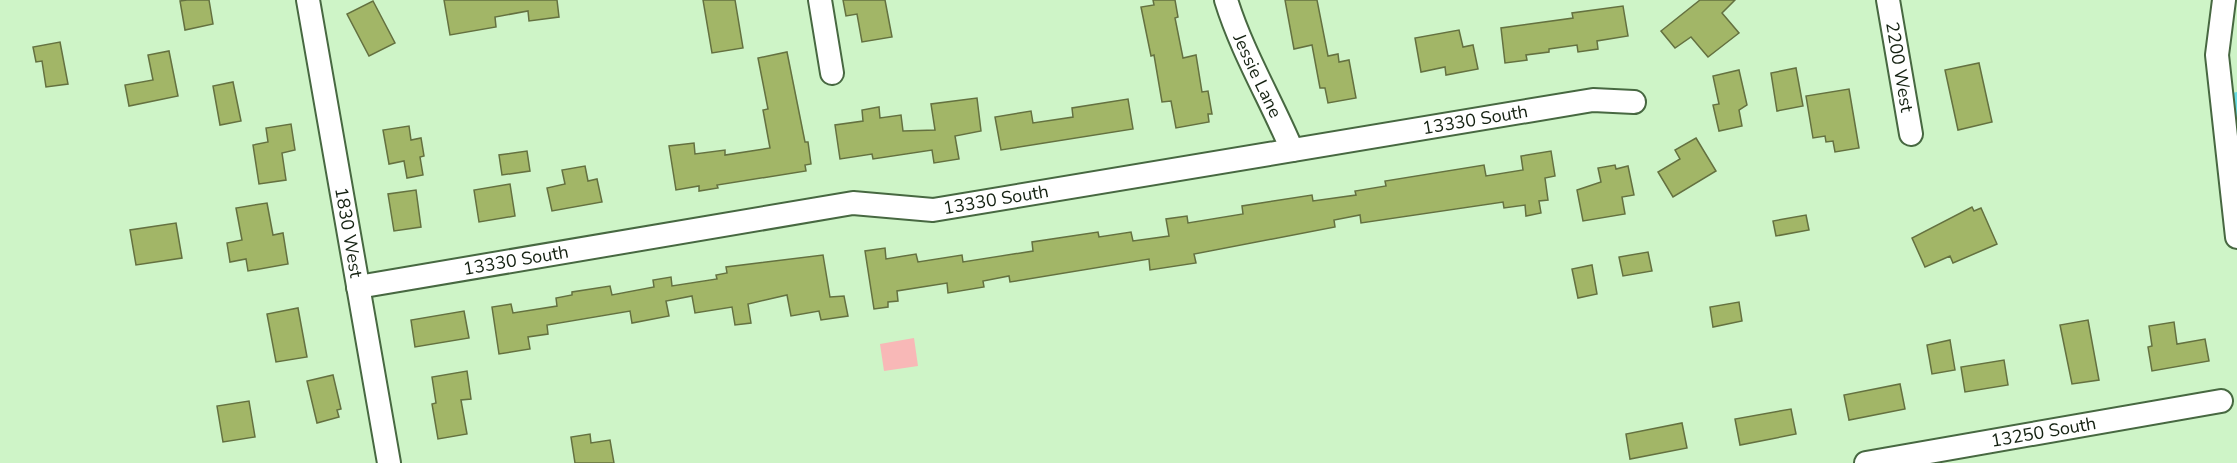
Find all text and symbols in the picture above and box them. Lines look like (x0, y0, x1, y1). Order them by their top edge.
street label: 2200 West (1880, 20, 1919, 115)
street label: Jessie Lane (1227, 29, 1288, 122)
street label: 13330 South (1421, 99, 1530, 140)
street label: 13330 South (941, 179, 1050, 220)
street label: 1830 West (329, 186, 368, 280)
street label: 13330 South (461, 239, 570, 281)
street label: 13250 South (1989, 411, 2098, 453)

